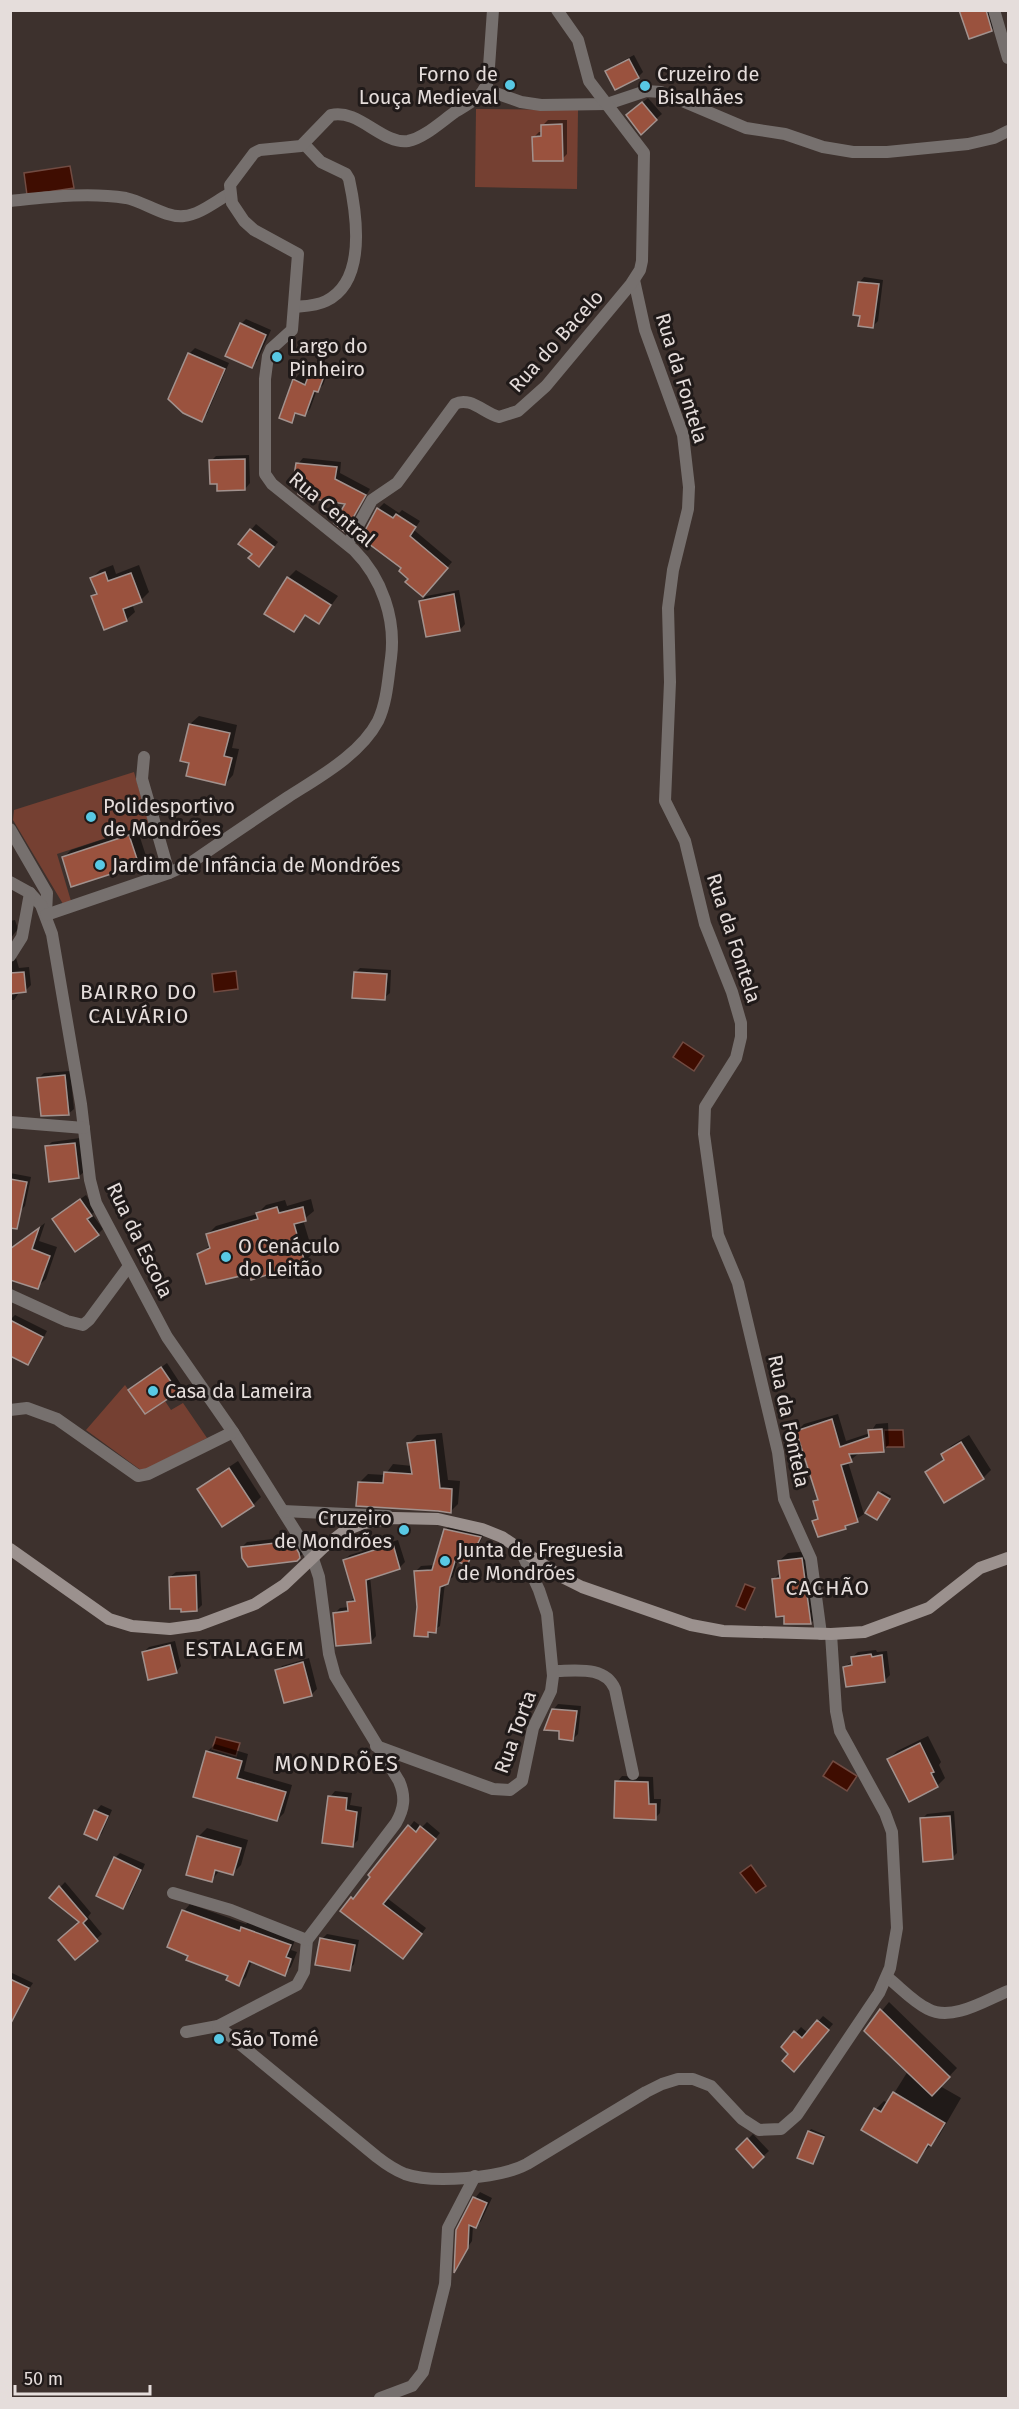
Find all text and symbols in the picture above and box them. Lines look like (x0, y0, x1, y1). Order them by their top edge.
place label: Forno de Louça Medieval (359, 62, 498, 110)
place label: Cruzeiro de Bisalhães (657, 62, 759, 109)
marker: Forno de Louça Medieval (503, 78, 517, 92)
marker: Cruzeiro de Bisalhães (638, 79, 652, 93)
street label: Rua do Bacelo (504, 285, 608, 397)
street label: Rua da Fontela (651, 310, 713, 446)
place label: Largo do Pinheiro (289, 334, 368, 381)
marker: Largo do Pinheiro (270, 350, 284, 364)
street label: Rua Central (284, 466, 380, 552)
place label: Polidesportivo de Mondrões (103, 794, 235, 841)
marker: Polidesportivo de Mondrões (84, 810, 98, 824)
place label: Jardim de Infância de Mondrões (112, 853, 400, 877)
marker: Jardim de Infância de Mondrões (93, 858, 107, 872)
street label: Rua da Fontela (702, 870, 766, 1006)
district label: BAIRRO DO CALVÁRIO (80, 979, 198, 1029)
street label: Rua da Escola (102, 1178, 178, 1302)
place label: O Cenáculo do Leitão (238, 1234, 340, 1281)
marker: O Cenáculo do Leitão (219, 1250, 233, 1264)
street label: Rua da Fontela (763, 1352, 815, 1490)
place label: Casa da Lameira (165, 1379, 312, 1403)
marker: Casa da Lameira (146, 1384, 160, 1398)
place label: Cruzeiro de Mondrões (274, 1506, 392, 1553)
marker: Cruzeiro de Mondrões (397, 1523, 411, 1537)
place label: Junta de Freguesia de Mondrões (457, 1538, 624, 1585)
marker: Junta de Freguesia de Mondrões (438, 1554, 452, 1568)
district label: CACHÃO (786, 1575, 870, 1601)
district label: ESTALAGEM (185, 1636, 305, 1662)
street label: Rua Torta (489, 1687, 541, 1777)
district label: MONDRÕES (274, 1750, 400, 1777)
place label: São Tomé (231, 2027, 319, 2051)
marker: São Tomé (212, 2032, 226, 2046)
scale bar (15, 2358, 150, 2396)
text: 50 m (24, 2368, 63, 2390)

